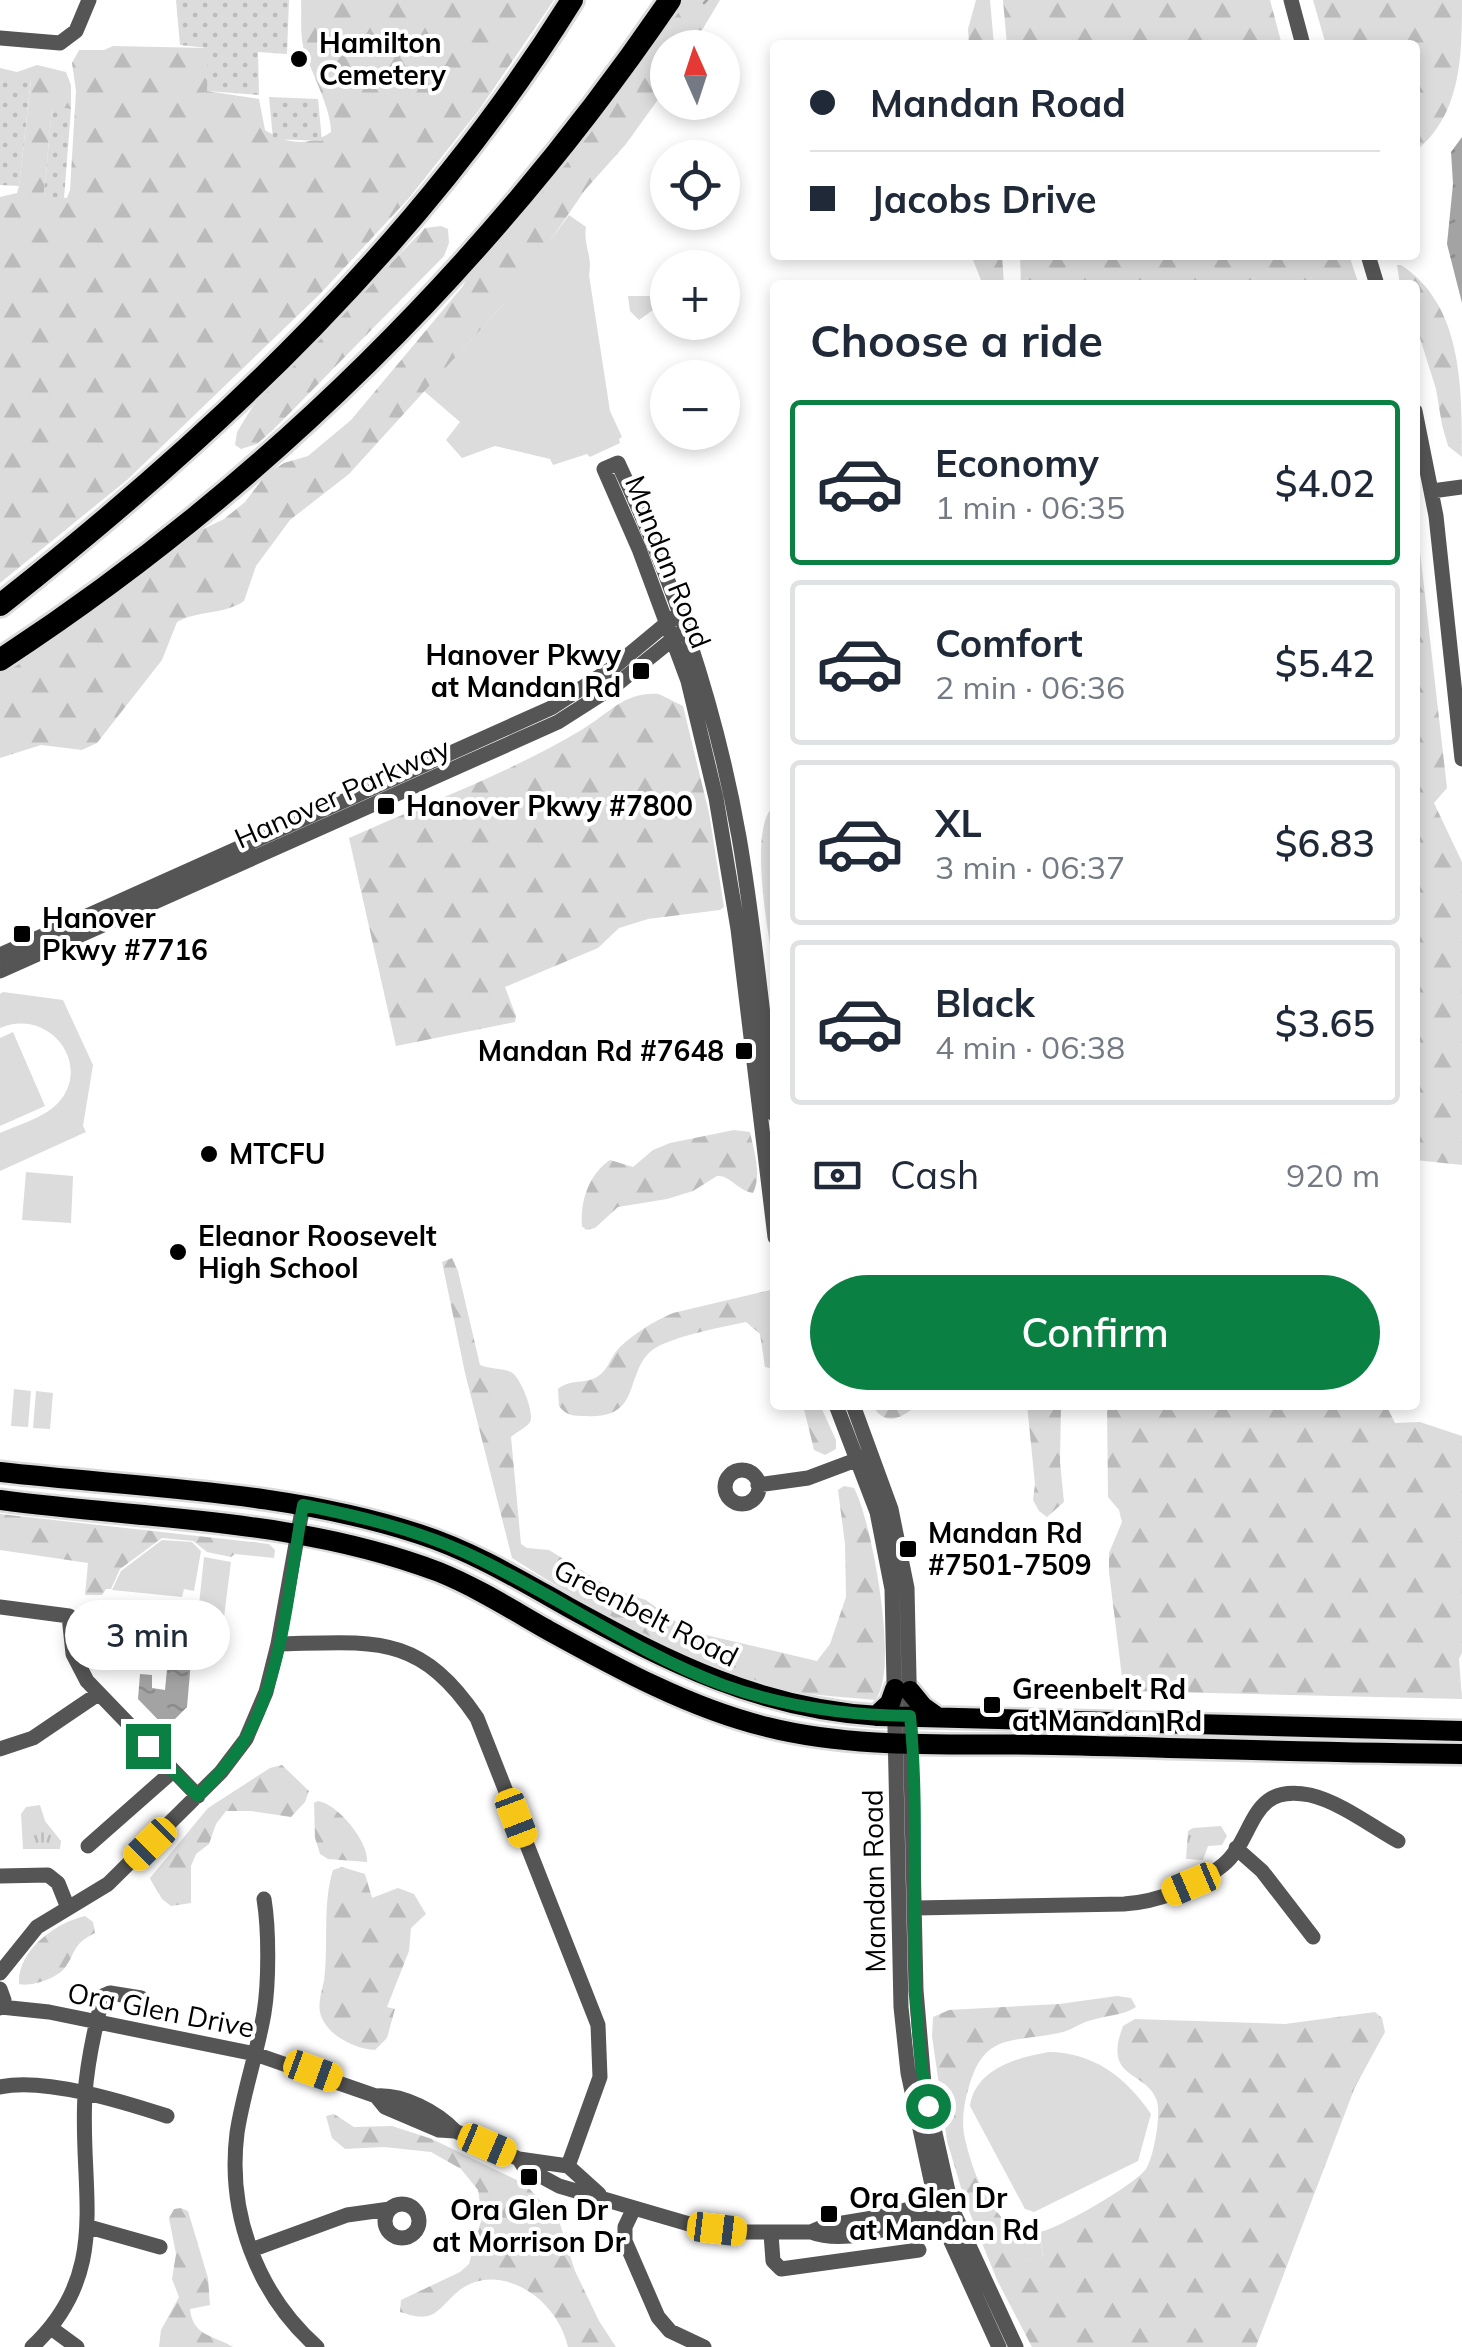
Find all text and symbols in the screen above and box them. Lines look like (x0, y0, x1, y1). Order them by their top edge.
place label: Hamilton Cemetery (319, 25, 447, 92)
north arrow (650, 30, 740, 120)
map controls (650, 30, 740, 450)
marker: Hamilton Cemetery (288, 48, 310, 70)
text: Mandan Road (870, 79, 1126, 127)
button: locate (650, 140, 740, 230)
text: Jacobs Drive (870, 175, 1097, 223)
button: + (650, 250, 740, 340)
text: Choose a ride (810, 312, 1103, 368)
button: − (650, 360, 740, 450)
icon: car (815, 438, 905, 528)
text: Economy (935, 439, 1099, 487)
text: $4.02 (1275, 459, 1375, 507)
street label: Mandan Road (618, 470, 719, 653)
text: 1 min · 06:35 (935, 487, 1125, 527)
icon: car (815, 618, 905, 708)
text: Comfort (935, 619, 1083, 667)
place label: Hanover Pkwy at Mandan Rd (426, 637, 622, 704)
text: $5.42 (1275, 639, 1375, 687)
marker: Hanover Pkwy at Mandan Rd (630, 660, 652, 682)
text: 2 min · 06:36 (935, 667, 1125, 707)
street label: Hanover Parkway (229, 729, 455, 856)
place label: Hanover Pkwy #7800 (406, 788, 693, 823)
marker: Hanover Pkwy #7800 (375, 795, 397, 817)
icon: car (815, 798, 905, 888)
text: XL (935, 799, 982, 847)
text: $6.83 (1275, 819, 1375, 867)
text: 3 min · 06:37 (935, 847, 1125, 887)
place label: Hanover Pkwy #7716 (42, 900, 208, 967)
marker: Hanover Pkwy #7716 (11, 923, 33, 945)
icon: car (815, 978, 905, 1068)
text: Black (935, 979, 1035, 1027)
text: $3.65 (1275, 999, 1375, 1047)
text: 4 min · 06:38 (935, 1027, 1125, 1067)
place label: Mandan Rd #7648 (478, 1033, 724, 1068)
marker: Mandan Rd #7648 (733, 1040, 755, 1062)
place label: MTCFU (229, 1136, 325, 1171)
marker: MTCFU (198, 1143, 220, 1165)
icon: cash (810, 1148, 865, 1203)
text: Cash (890, 1151, 979, 1199)
text: 920 m (1286, 1155, 1380, 1195)
place label: Eleanor Roosevelt High School (198, 1218, 437, 1285)
marker: Eleanor Roosevelt High School (167, 1241, 189, 1263)
button: Confirm (810, 1275, 1380, 1390)
place label: Mandan Rd #7501-7509 (928, 1515, 1091, 1582)
marker: Mandan Rd #7501-7509 (897, 1538, 919, 1560)
street label: Greenbelt Road (548, 1551, 744, 1674)
callout: 3 min (66, 1601, 230, 1671)
text: 3 min (106, 1615, 189, 1655)
place label: Greenbelt Rd at Mandan Rd (1012, 1671, 1202, 1738)
marker: Greenbelt Rd at Mandan Rd (981, 1694, 1003, 1716)
route end (126, 1724, 171, 1769)
car (491, 1785, 541, 1851)
street label: Mandan Road (854, 1789, 893, 1973)
car (118, 1812, 182, 1876)
car (1158, 1858, 1224, 1910)
street label: Ora Glen Drive (65, 1974, 257, 2045)
car (280, 2047, 346, 2095)
route start (906, 2084, 951, 2129)
car (454, 2119, 520, 2171)
marker: Ora Glen Dr at Morrison Dr (518, 2166, 540, 2188)
place label: Ora Glen Dr at Mandan Rd (849, 2180, 1039, 2247)
place label: Ora Glen Dr at Morrison Dr (432, 2192, 626, 2259)
marker: Ora Glen Dr at Mandan Rd (818, 2203, 840, 2225)
car (685, 2210, 749, 2248)

